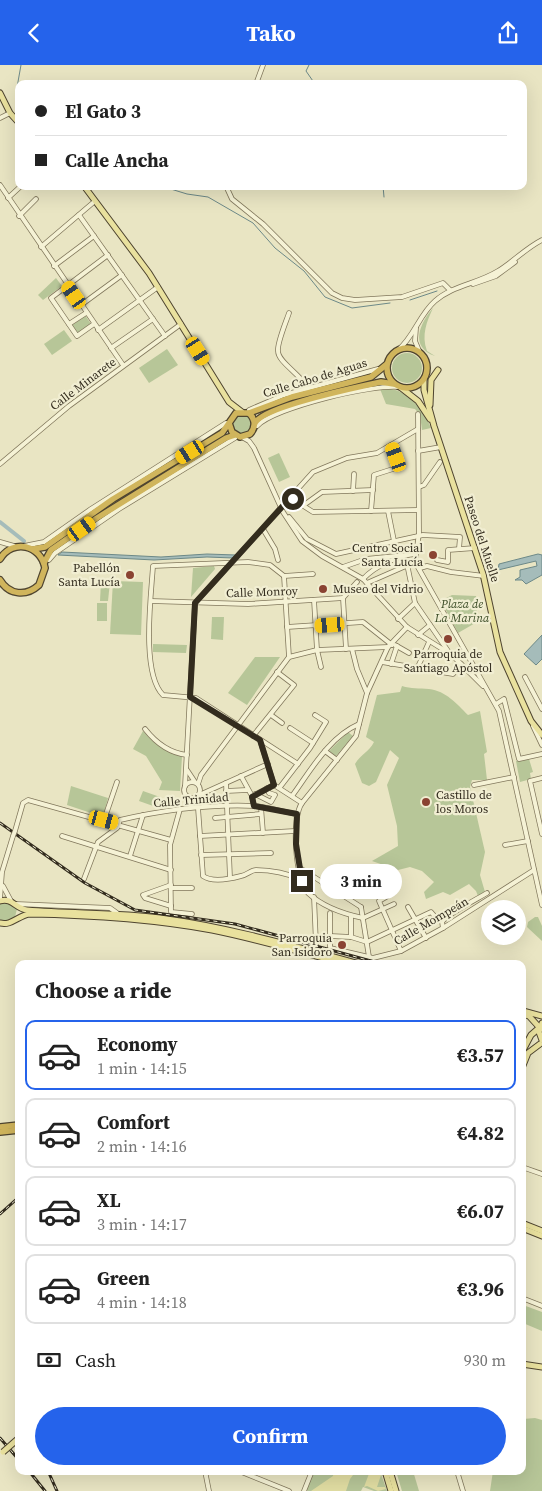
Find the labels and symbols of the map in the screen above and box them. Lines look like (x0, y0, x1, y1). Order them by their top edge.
car (59, 278, 88, 312)
car (183, 334, 212, 368)
street label: Calle Minarete (47, 354, 119, 414)
street label: Calle Cabo de Aguas (261, 355, 369, 401)
car (173, 438, 206, 466)
car (383, 440, 408, 474)
route start (282, 488, 304, 510)
street label: Paseo del Muelle (461, 494, 503, 584)
car (65, 514, 98, 544)
place label: Centro Social Santa Lucía (352, 540, 424, 570)
marker: Centro Social Santa Lucía (427, 549, 439, 561)
place label: Pabellón Santa Lucía (59, 560, 121, 590)
marker: Pabellón Santa Lucía (124, 569, 136, 581)
place label: Museo del Vidrio (333, 581, 424, 597)
street label: Calle Monroy (226, 583, 299, 601)
marker: Museo del Vidrio (317, 583, 329, 595)
park label: Plaza de La Marina (434, 596, 490, 626)
car (314, 616, 345, 634)
marker: Parroquia de Santiago Apóstol (442, 633, 454, 645)
place label: Parroquia de Santiago Apóstol (404, 646, 493, 676)
place label: Castillo de los Moros (436, 787, 492, 817)
street label: Calle Trinidad (153, 789, 229, 811)
marker: Castillo de los Moros (420, 796, 432, 808)
car (87, 809, 120, 831)
callout: 3 min (320, 863, 402, 899)
route end (291, 870, 313, 892)
street label: Calle Mompeán (391, 893, 471, 949)
place label: Parroquia San Isidoro (272, 930, 333, 960)
marker: Parroquia San Isidoro (336, 939, 348, 951)

